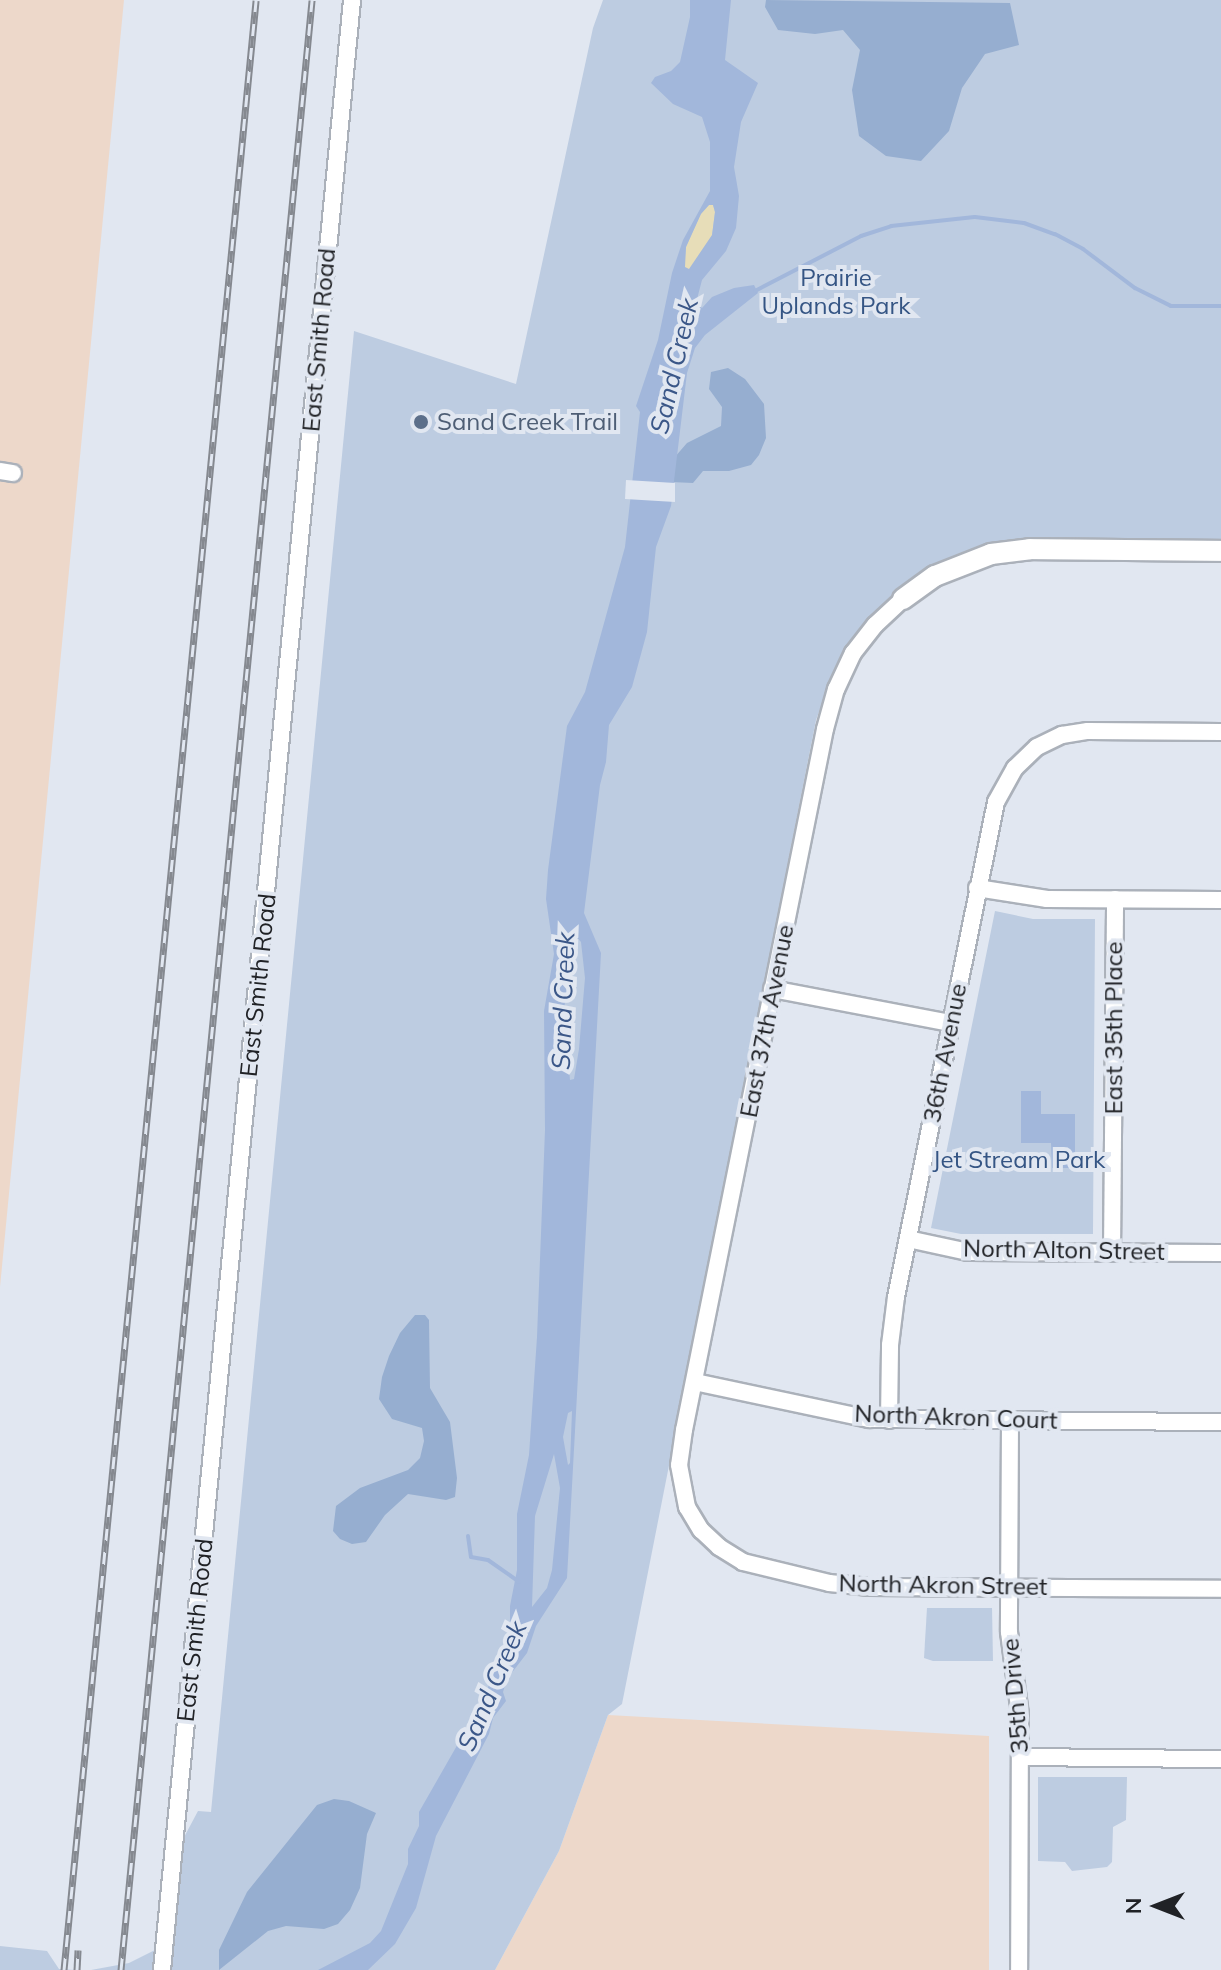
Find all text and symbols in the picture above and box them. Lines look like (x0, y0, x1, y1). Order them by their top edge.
street label: East Smith Road (297, 247, 341, 433)
park label: Prairie Uplands Park (761, 264, 911, 320)
water label: Sand Creek (643, 295, 705, 437)
place label: Sand Creek Trail (437, 408, 618, 436)
marker: Sand Creek Trail (412, 413, 430, 431)
street label: East Smith Road (234, 892, 282, 1078)
street label: East 37th Avenue (734, 922, 800, 1120)
water label: Sand Creek (545, 931, 581, 1071)
street label: East 35th Place (1100, 942, 1128, 1114)
street label: 36th Avenue (917, 981, 973, 1125)
park label: Jet Stream Park (933, 1146, 1105, 1174)
street label: North Alton Street (963, 1234, 1165, 1266)
street label: North Akron Court (854, 1399, 1058, 1435)
street label: East Smith Road (171, 1537, 219, 1723)
street label: North Akron Street (838, 1569, 1048, 1601)
water label: Sand Creek (451, 1616, 533, 1756)
street label: 35th Drive (996, 1637, 1034, 1755)
north arrow (1117, 1866, 1197, 1946)
text: N (1119, 1898, 1147, 1914)

